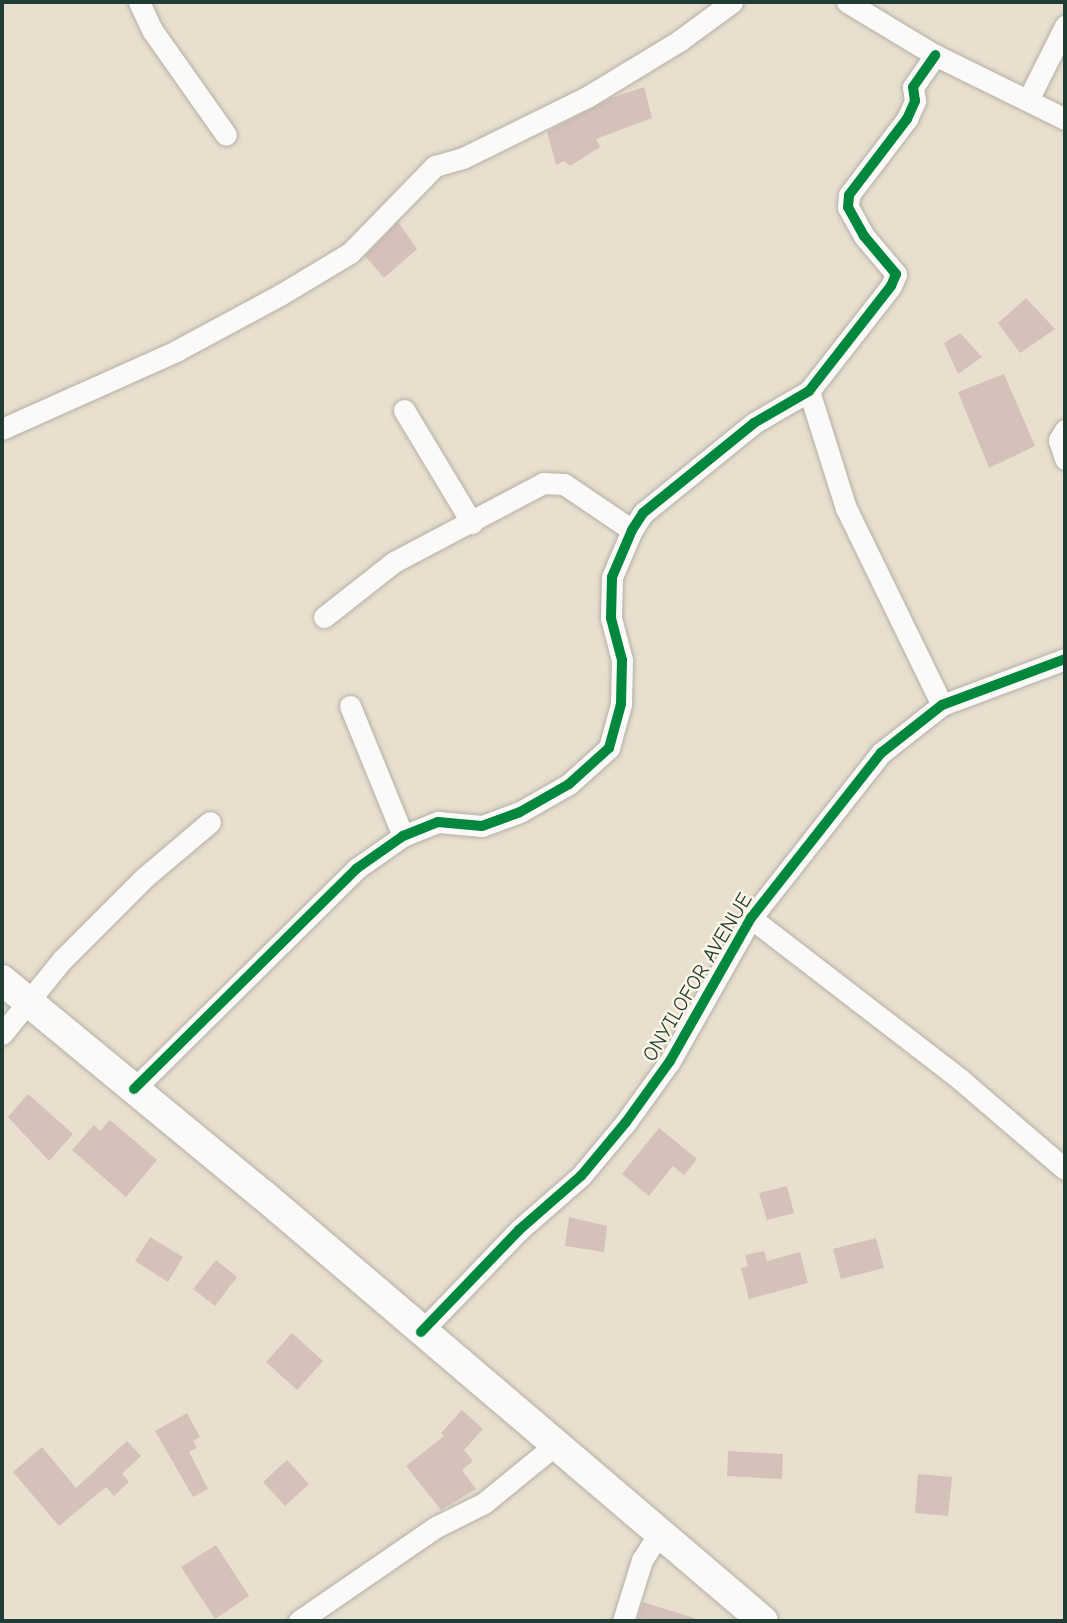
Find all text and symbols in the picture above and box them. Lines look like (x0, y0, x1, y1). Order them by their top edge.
street label: ONYILOFOR AVENUE (637, 888, 757, 1066)

